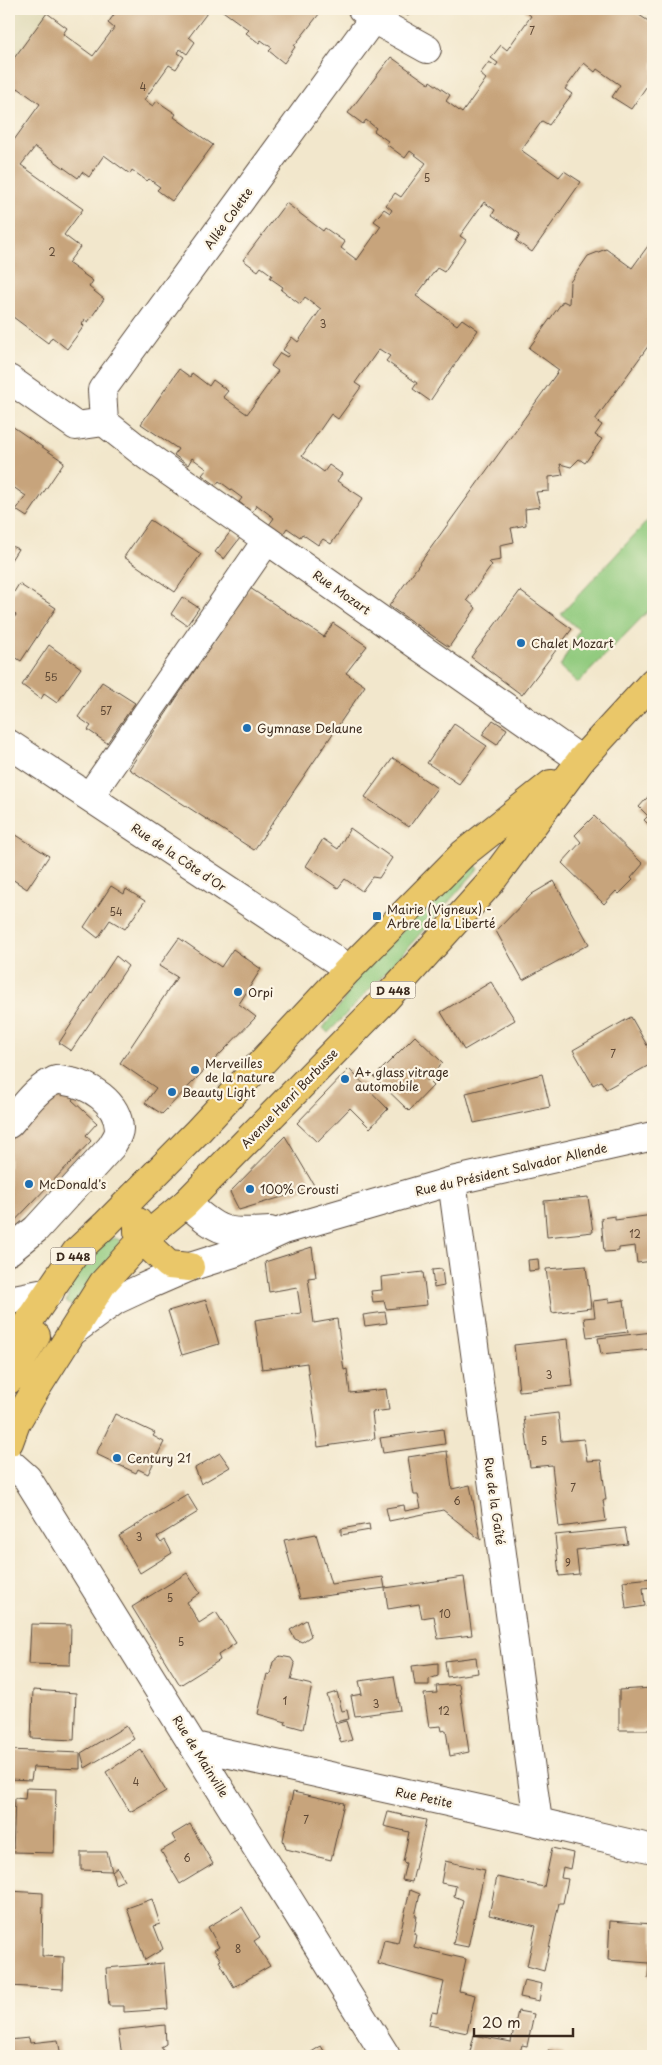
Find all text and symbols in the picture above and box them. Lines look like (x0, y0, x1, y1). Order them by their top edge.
house number: 7 (529, 23, 535, 38)
house number: 4 (140, 79, 147, 94)
house number: 5 (424, 170, 430, 185)
street label: Allée Colette (199, 183, 257, 253)
house number: 2 (48, 244, 56, 259)
house number: 3 (320, 316, 326, 331)
street label: Rue Mozart (309, 565, 375, 619)
place label: Chalet Mozart (531, 634, 614, 652)
marker: Chalet Mozart (515, 637, 527, 649)
house number: 55 (45, 669, 58, 684)
house number: 57 (100, 703, 112, 718)
place label: Gymnase Delaune (257, 719, 363, 737)
marker: Gymnase Delaune (241, 722, 253, 734)
street label: Rue de la Côte d'Or (128, 819, 231, 896)
place label: Mairie (Vigneux) - Arbre de la Liberté (387, 900, 495, 932)
house number: 54 (109, 904, 123, 919)
marker: Mairie (Vigneux) - Arbre de la Liberté (371, 910, 383, 922)
road number: D 448 (370, 982, 416, 998)
place label: Orpi (248, 983, 273, 1001)
marker: Orpi (232, 986, 244, 998)
street label: Avenue Henri Barbusse (236, 1044, 342, 1152)
house number: 7 (610, 1046, 616, 1061)
place label: Merveilles de la nature (205, 1054, 275, 1086)
place label: A+ glass vitrage automobile (355, 1063, 449, 1095)
marker: Merveilles de la nature (189, 1064, 201, 1076)
marker: A+ glass vitrage automobile (339, 1073, 351, 1085)
place label: Beauty Light (182, 1083, 256, 1101)
marker: Beauty Light (166, 1086, 178, 1098)
street label: Rue du Président Salvador Allende (413, 1138, 609, 1200)
place label: McDonald's (39, 1175, 107, 1193)
marker: McDonald's (23, 1178, 35, 1190)
place label: 100% Crousti (260, 1180, 339, 1198)
marker: 100% Crousti (244, 1183, 256, 1195)
house number: 12 (629, 1226, 641, 1241)
road number: D 448 (50, 1248, 96, 1264)
house number: 3 (546, 1367, 552, 1382)
house number: 5 (541, 1433, 547, 1448)
place label: Century 21 (127, 1449, 191, 1467)
marker: Century 21 (111, 1452, 123, 1464)
street label: Rue de la Gaîté (480, 1456, 510, 1546)
house number: 7 (570, 1480, 576, 1495)
house number: 6 (453, 1493, 461, 1508)
house number: 3 (136, 1529, 142, 1544)
house number: 9 (565, 1555, 571, 1570)
house number: 5 (167, 1590, 173, 1605)
house number: 10 (439, 1606, 451, 1621)
house number: 5 (178, 1634, 184, 1649)
house number: 1 (283, 1693, 287, 1708)
house number: 3 (373, 1696, 379, 1711)
house number: 12 (438, 1703, 450, 1718)
street label: Rue de Mainville (169, 1712, 234, 1801)
house number: 4 (133, 1774, 140, 1789)
street label: Rue Petite (394, 1782, 454, 1812)
house number: 7 (303, 1812, 309, 1827)
house number: 6 (183, 1850, 191, 1865)
house number: 8 (235, 1941, 241, 1956)
scale bar (474, 2005, 573, 2037)
text: 20 m (482, 2010, 521, 2033)

